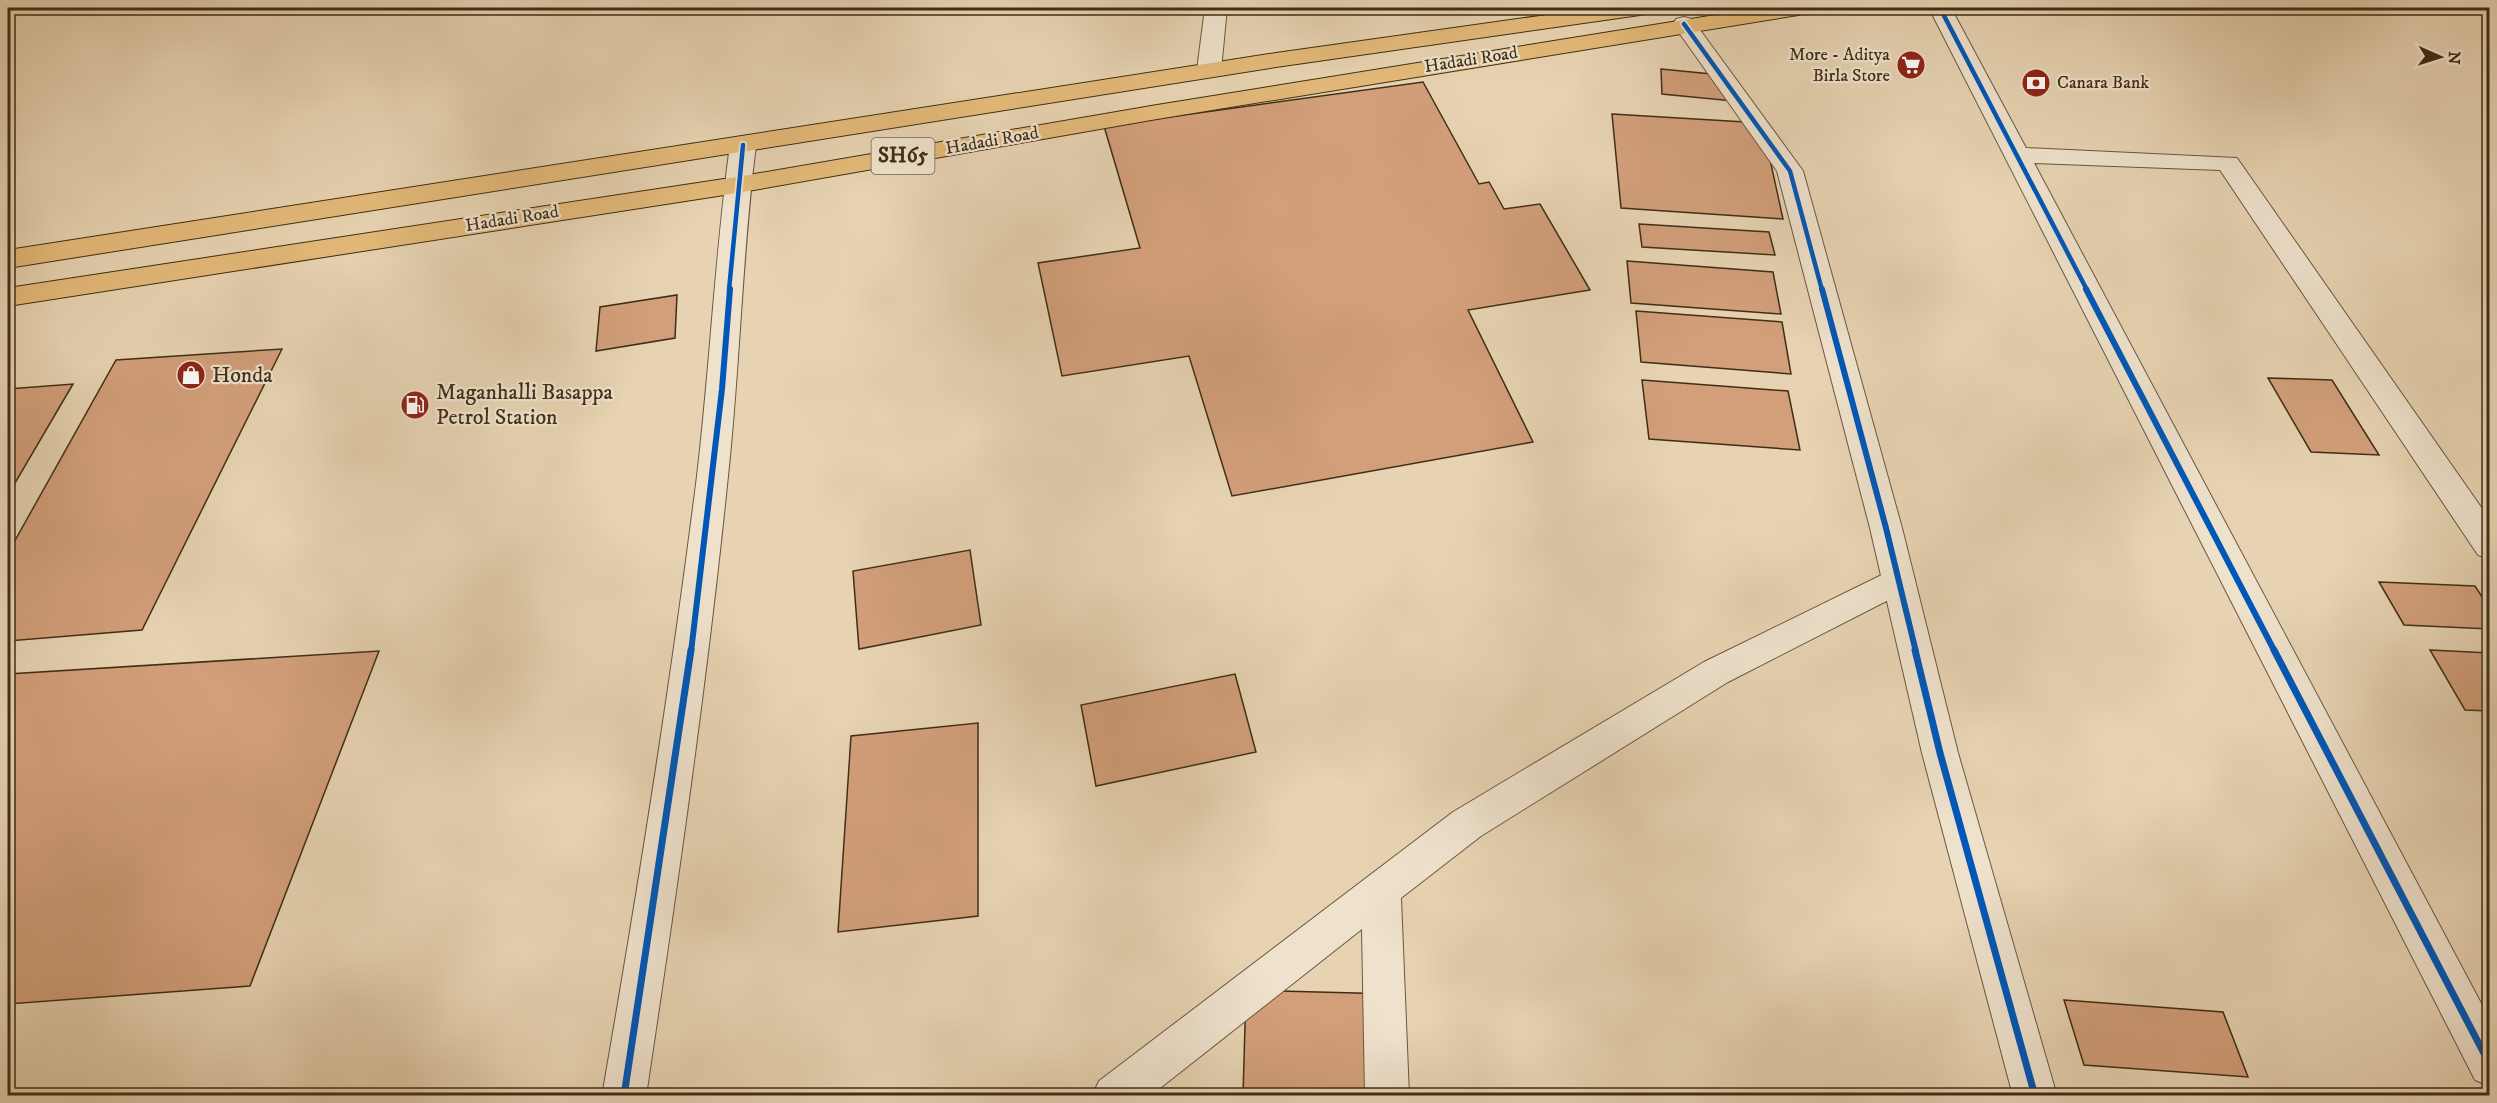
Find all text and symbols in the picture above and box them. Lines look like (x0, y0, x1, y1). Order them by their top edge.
north arrow (2410, 27, 2470, 87)
street label: Hadadi Road (1423, 42, 1519, 78)
place label: More - Aditya Birla Store (1789, 44, 1890, 87)
supermarket icon: More - Aditya Birla Store (1895, 49, 1927, 81)
text: N (2444, 51, 2464, 65)
bank icon: Canara Bank (2020, 67, 2052, 99)
place label: Canara Bank (2057, 72, 2149, 94)
street label: Hadadi Road (944, 122, 1040, 160)
road number: SH65 (872, 138, 934, 174)
street label: Hadadi Road (464, 201, 560, 237)
shop icon: Honda (175, 359, 207, 391)
place label: Honda (212, 362, 273, 389)
place label: Maganhalli Basappa Petrol Station (436, 379, 614, 431)
fuel station icon: Maganhalli Basappa Petrol Station (399, 389, 431, 421)

